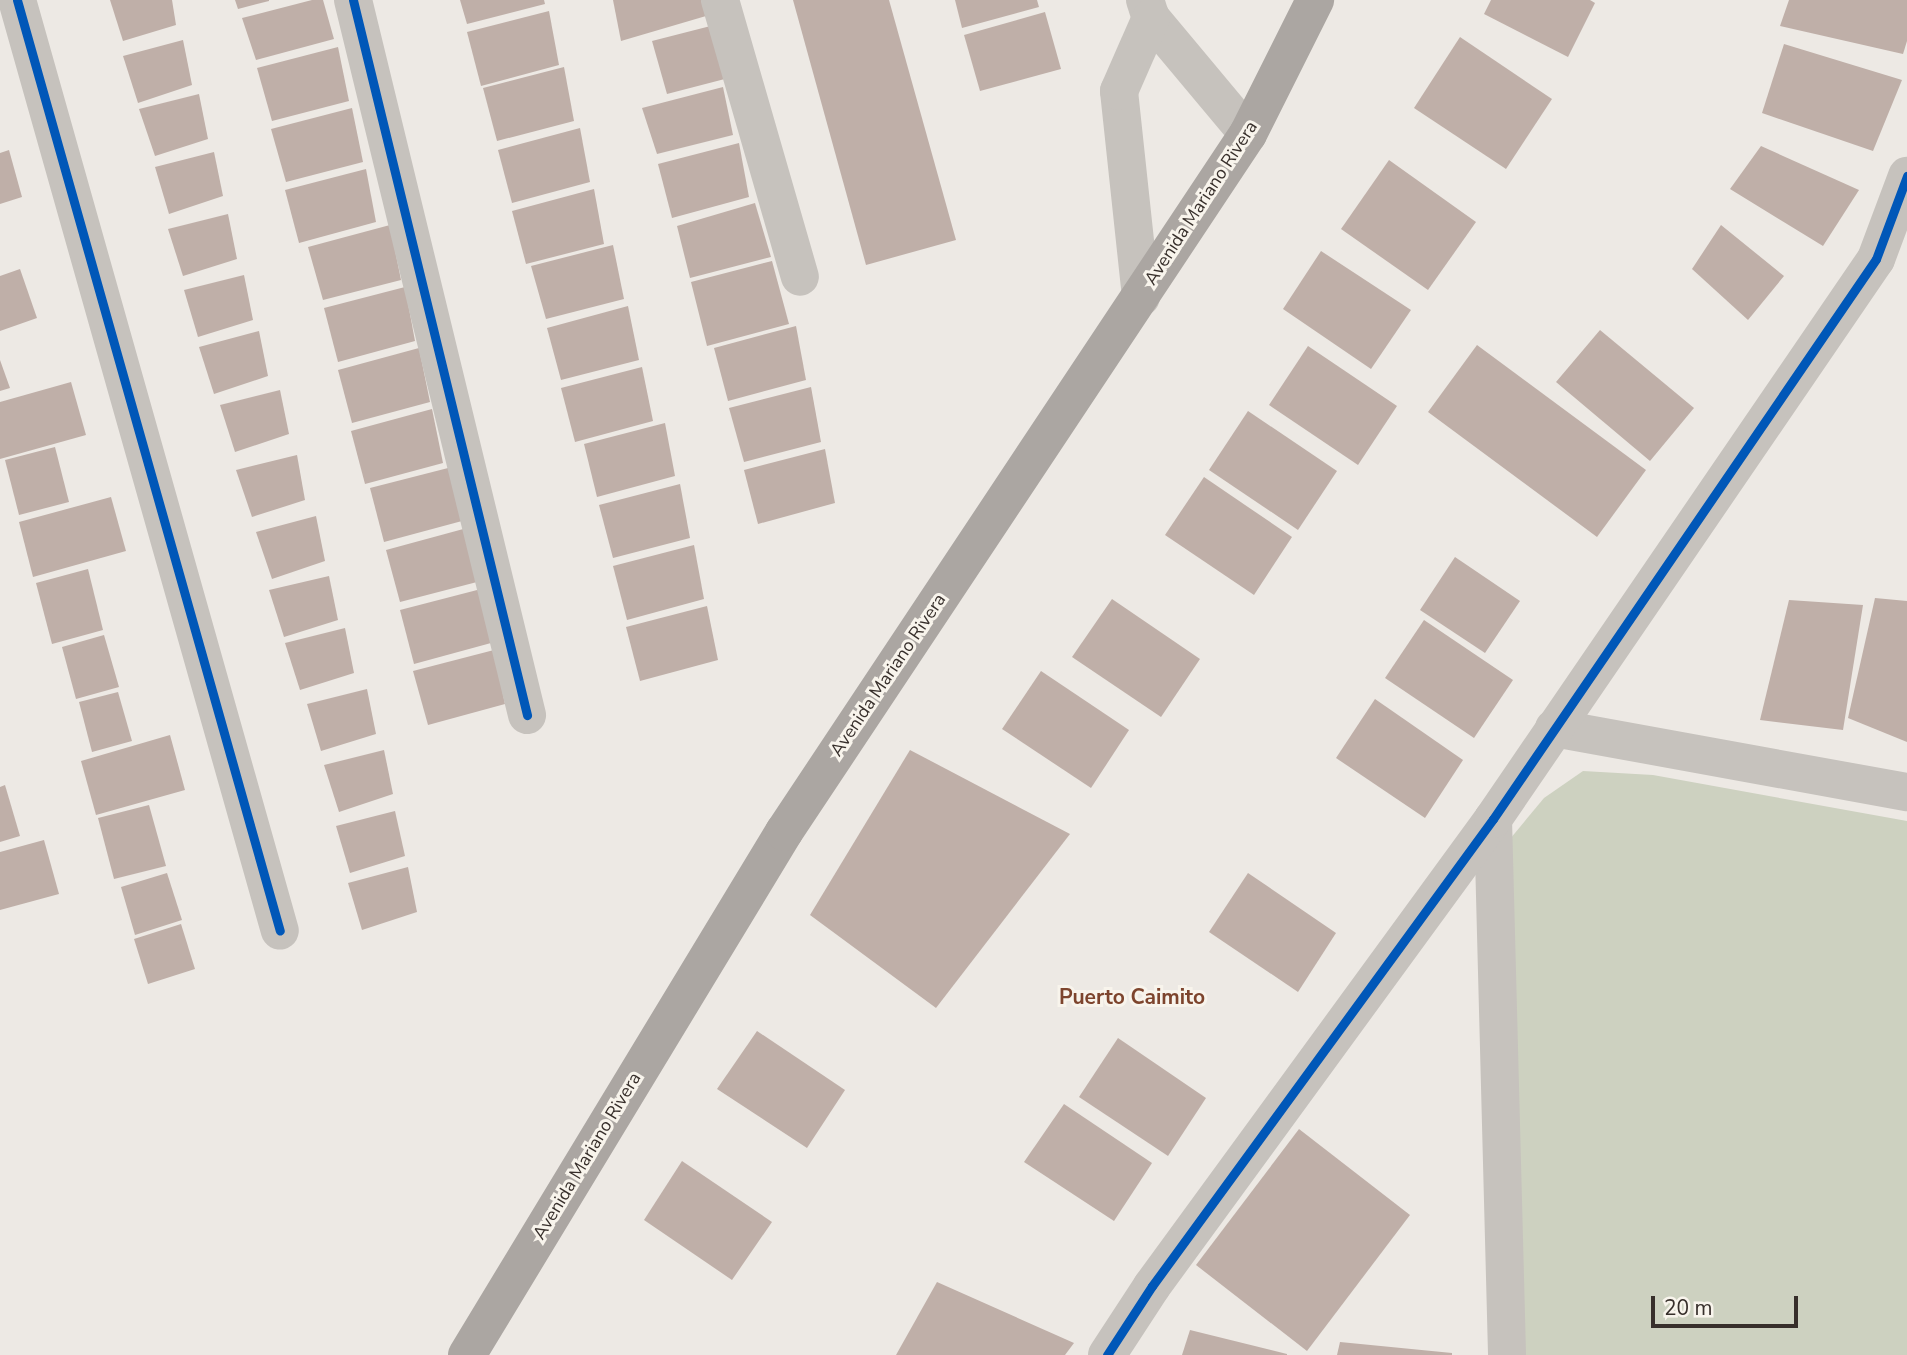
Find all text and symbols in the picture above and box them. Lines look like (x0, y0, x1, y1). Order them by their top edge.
street label: Avenida Mariano Rivera (1140, 117, 1262, 289)
street label: Avenida Mariano Rivera (826, 590, 950, 760)
district label: Puerto Caimito (1059, 984, 1205, 1010)
street label: Avenida Mariano Rivera (529, 1068, 645, 1244)
scale bar (1655, 1282, 1802, 1326)
text: 20 m (1664, 1294, 1713, 1322)

